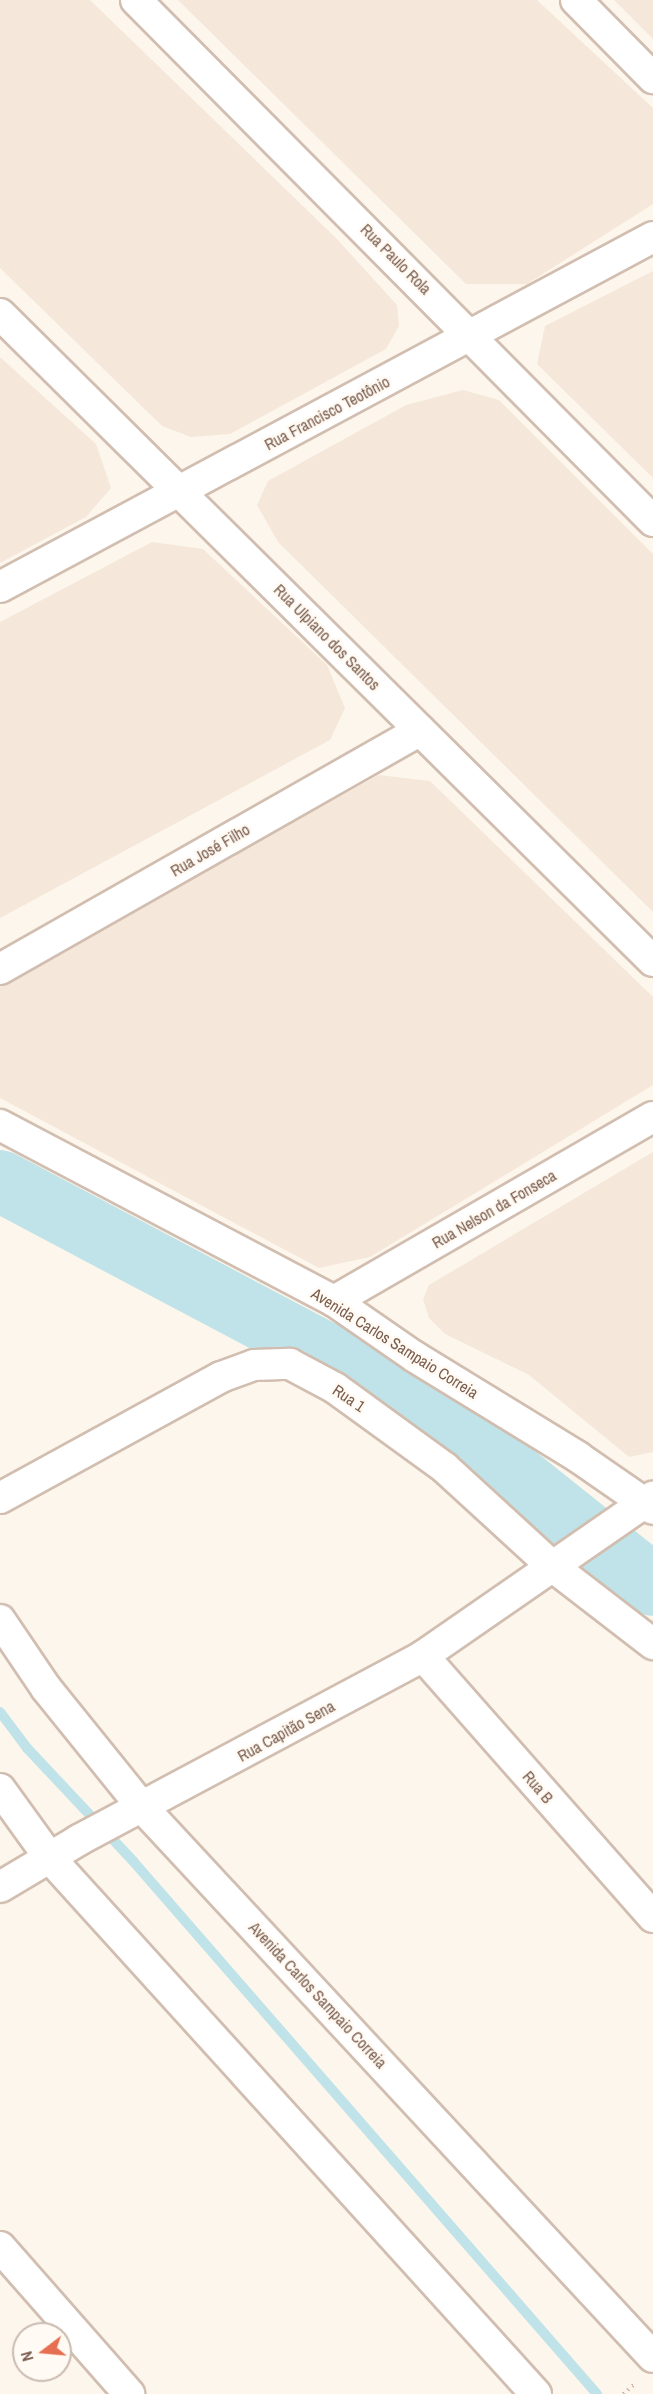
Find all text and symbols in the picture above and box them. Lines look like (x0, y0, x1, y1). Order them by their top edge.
street label: Rua Paulo Rola (357, 220, 435, 298)
street label: Rua Francisco Teotônio (261, 372, 393, 454)
street label: Rua Ulpiano dos Santos (270, 580, 384, 694)
street label: Rua José Filho (167, 820, 253, 880)
street label: Rua Nelson da Fonseca (429, 1166, 559, 1252)
street label: Avenida Carlos Sampaio Correia (308, 1284, 482, 1402)
street label: Rua 1 (329, 1380, 369, 1416)
street label: Rua Capitão Sena (234, 1696, 338, 1766)
street label: Rua B (519, 1767, 557, 1807)
street label: Avenida Carlos Sampaio Correia (245, 1918, 391, 2072)
north arrow (12, 2322, 72, 2382)
text: N (15, 2349, 39, 2364)

